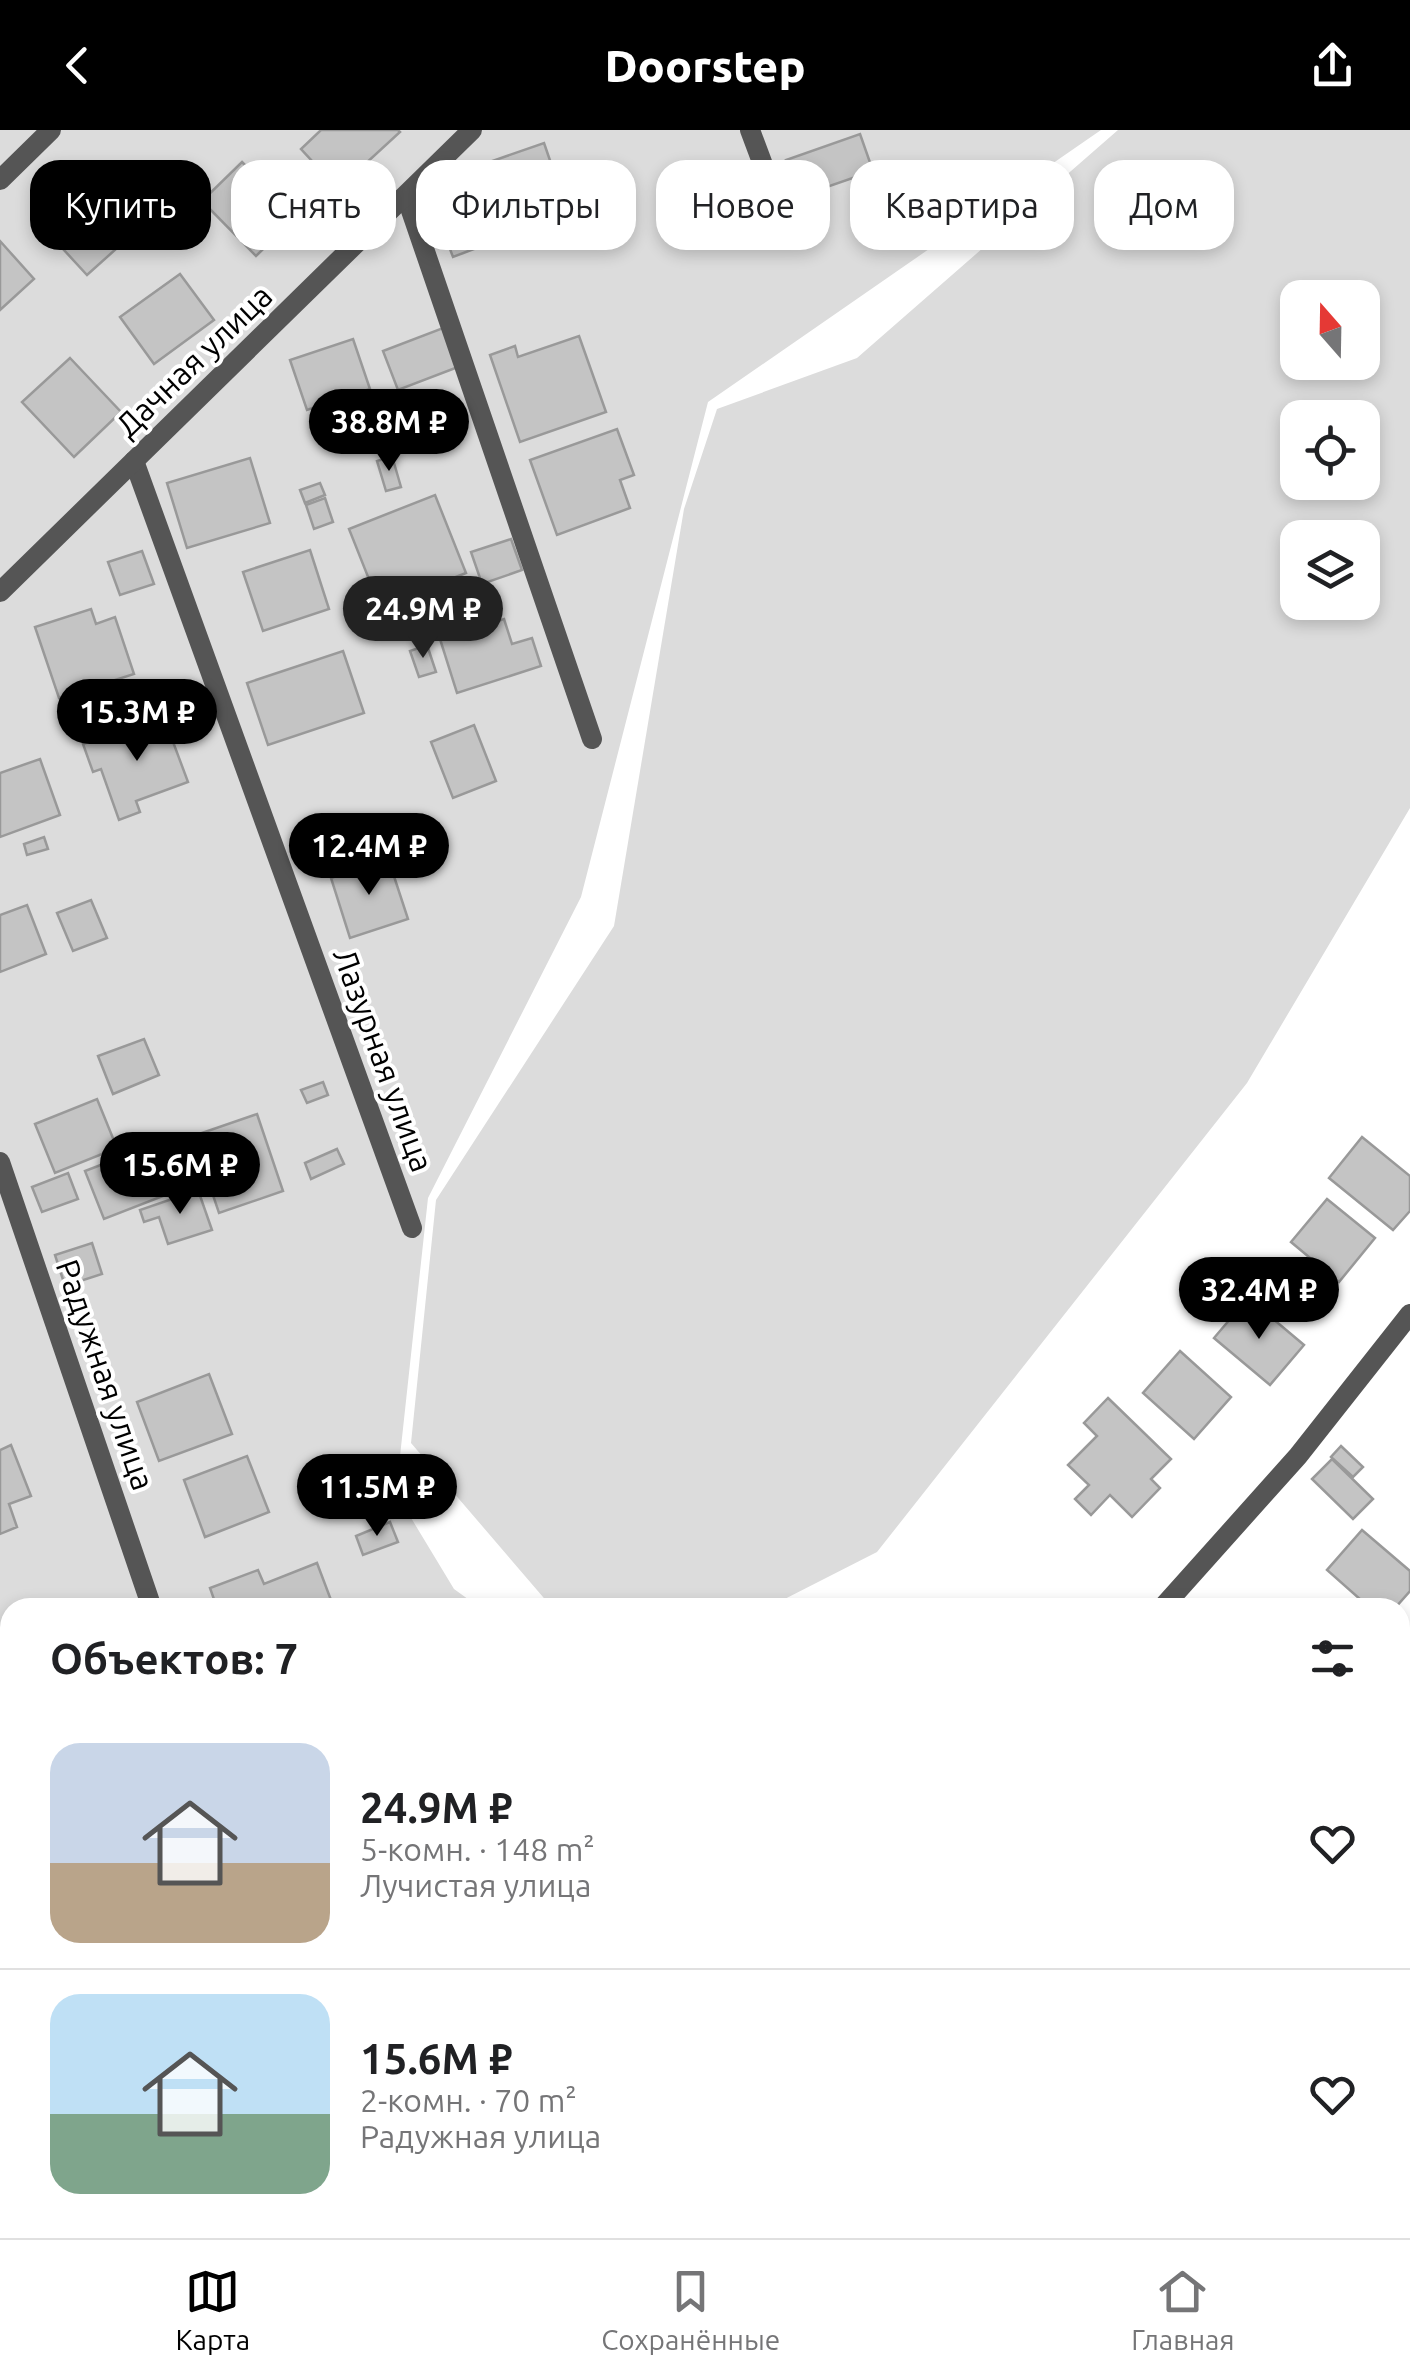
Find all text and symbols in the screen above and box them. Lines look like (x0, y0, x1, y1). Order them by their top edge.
icon: back (50, 38, 105, 93)
icon: share (1305, 38, 1360, 93)
text: Doorstep (604, 40, 806, 91)
chip: Купить (30, 160, 211, 250)
chip: Снять (231, 160, 396, 250)
chip: Фильтры (416, 160, 636, 250)
chip: Новое (656, 160, 830, 250)
chip: Квартира (850, 160, 1074, 250)
chip: Дом (1094, 160, 1234, 250)
street label: Дачная улица (108, 277, 279, 444)
north arrow (1280, 280, 1380, 380)
map controls (1280, 280, 1380, 620)
pin: 38.8M ₽ (297, 389, 481, 474)
button: locate (1280, 400, 1380, 500)
text: 38.8M ₽ (331, 403, 447, 439)
button: layers (1280, 520, 1380, 620)
pin: 24.9M ₽ (331, 576, 515, 661)
text: 24.9M ₽ (365, 590, 481, 626)
pin: 15.3M ₽ (45, 679, 229, 764)
text: 15.3M ₽ (79, 693, 195, 729)
pin: 12.4M ₽ (277, 813, 461, 898)
text: 12.4M ₽ (311, 827, 427, 863)
street label: Лазурная улица (327, 943, 441, 1176)
pin: 15.6M ₽ (88, 1132, 272, 1217)
text: 15.6M ₽ (122, 1146, 238, 1182)
street label: Радужная улица (50, 1255, 162, 1495)
pin: 32.4M ₽ (1167, 1257, 1351, 1342)
text: 32.4M ₽ (1201, 1271, 1317, 1307)
pin: 11.5M ₽ (285, 1454, 469, 1539)
text: 11.5M ₽ (319, 1468, 435, 1504)
icon: filters (1305, 1631, 1360, 1686)
text: Объектов: 7 (50, 1635, 298, 1682)
icon: home (130, 1783, 250, 1903)
text: 24.9M ₽ (360, 1784, 512, 1831)
icon: heart (1305, 1816, 1360, 1871)
text: 5-комн. · 148 m² (360, 1831, 595, 1867)
text: Лучистая улица (360, 1867, 591, 1903)
icon: home (130, 2034, 250, 2154)
text: 15.6M ₽ (360, 2035, 512, 2082)
icon: heart (1305, 2067, 1360, 2122)
text: 2-комн. · 70 m² (360, 2082, 577, 2118)
text: Радужная улица (360, 2118, 601, 2154)
tab: Карта (176, 2264, 250, 2355)
tab: Сохранённые (601, 2264, 780, 2355)
tab: Главная (1131, 2264, 1234, 2355)

